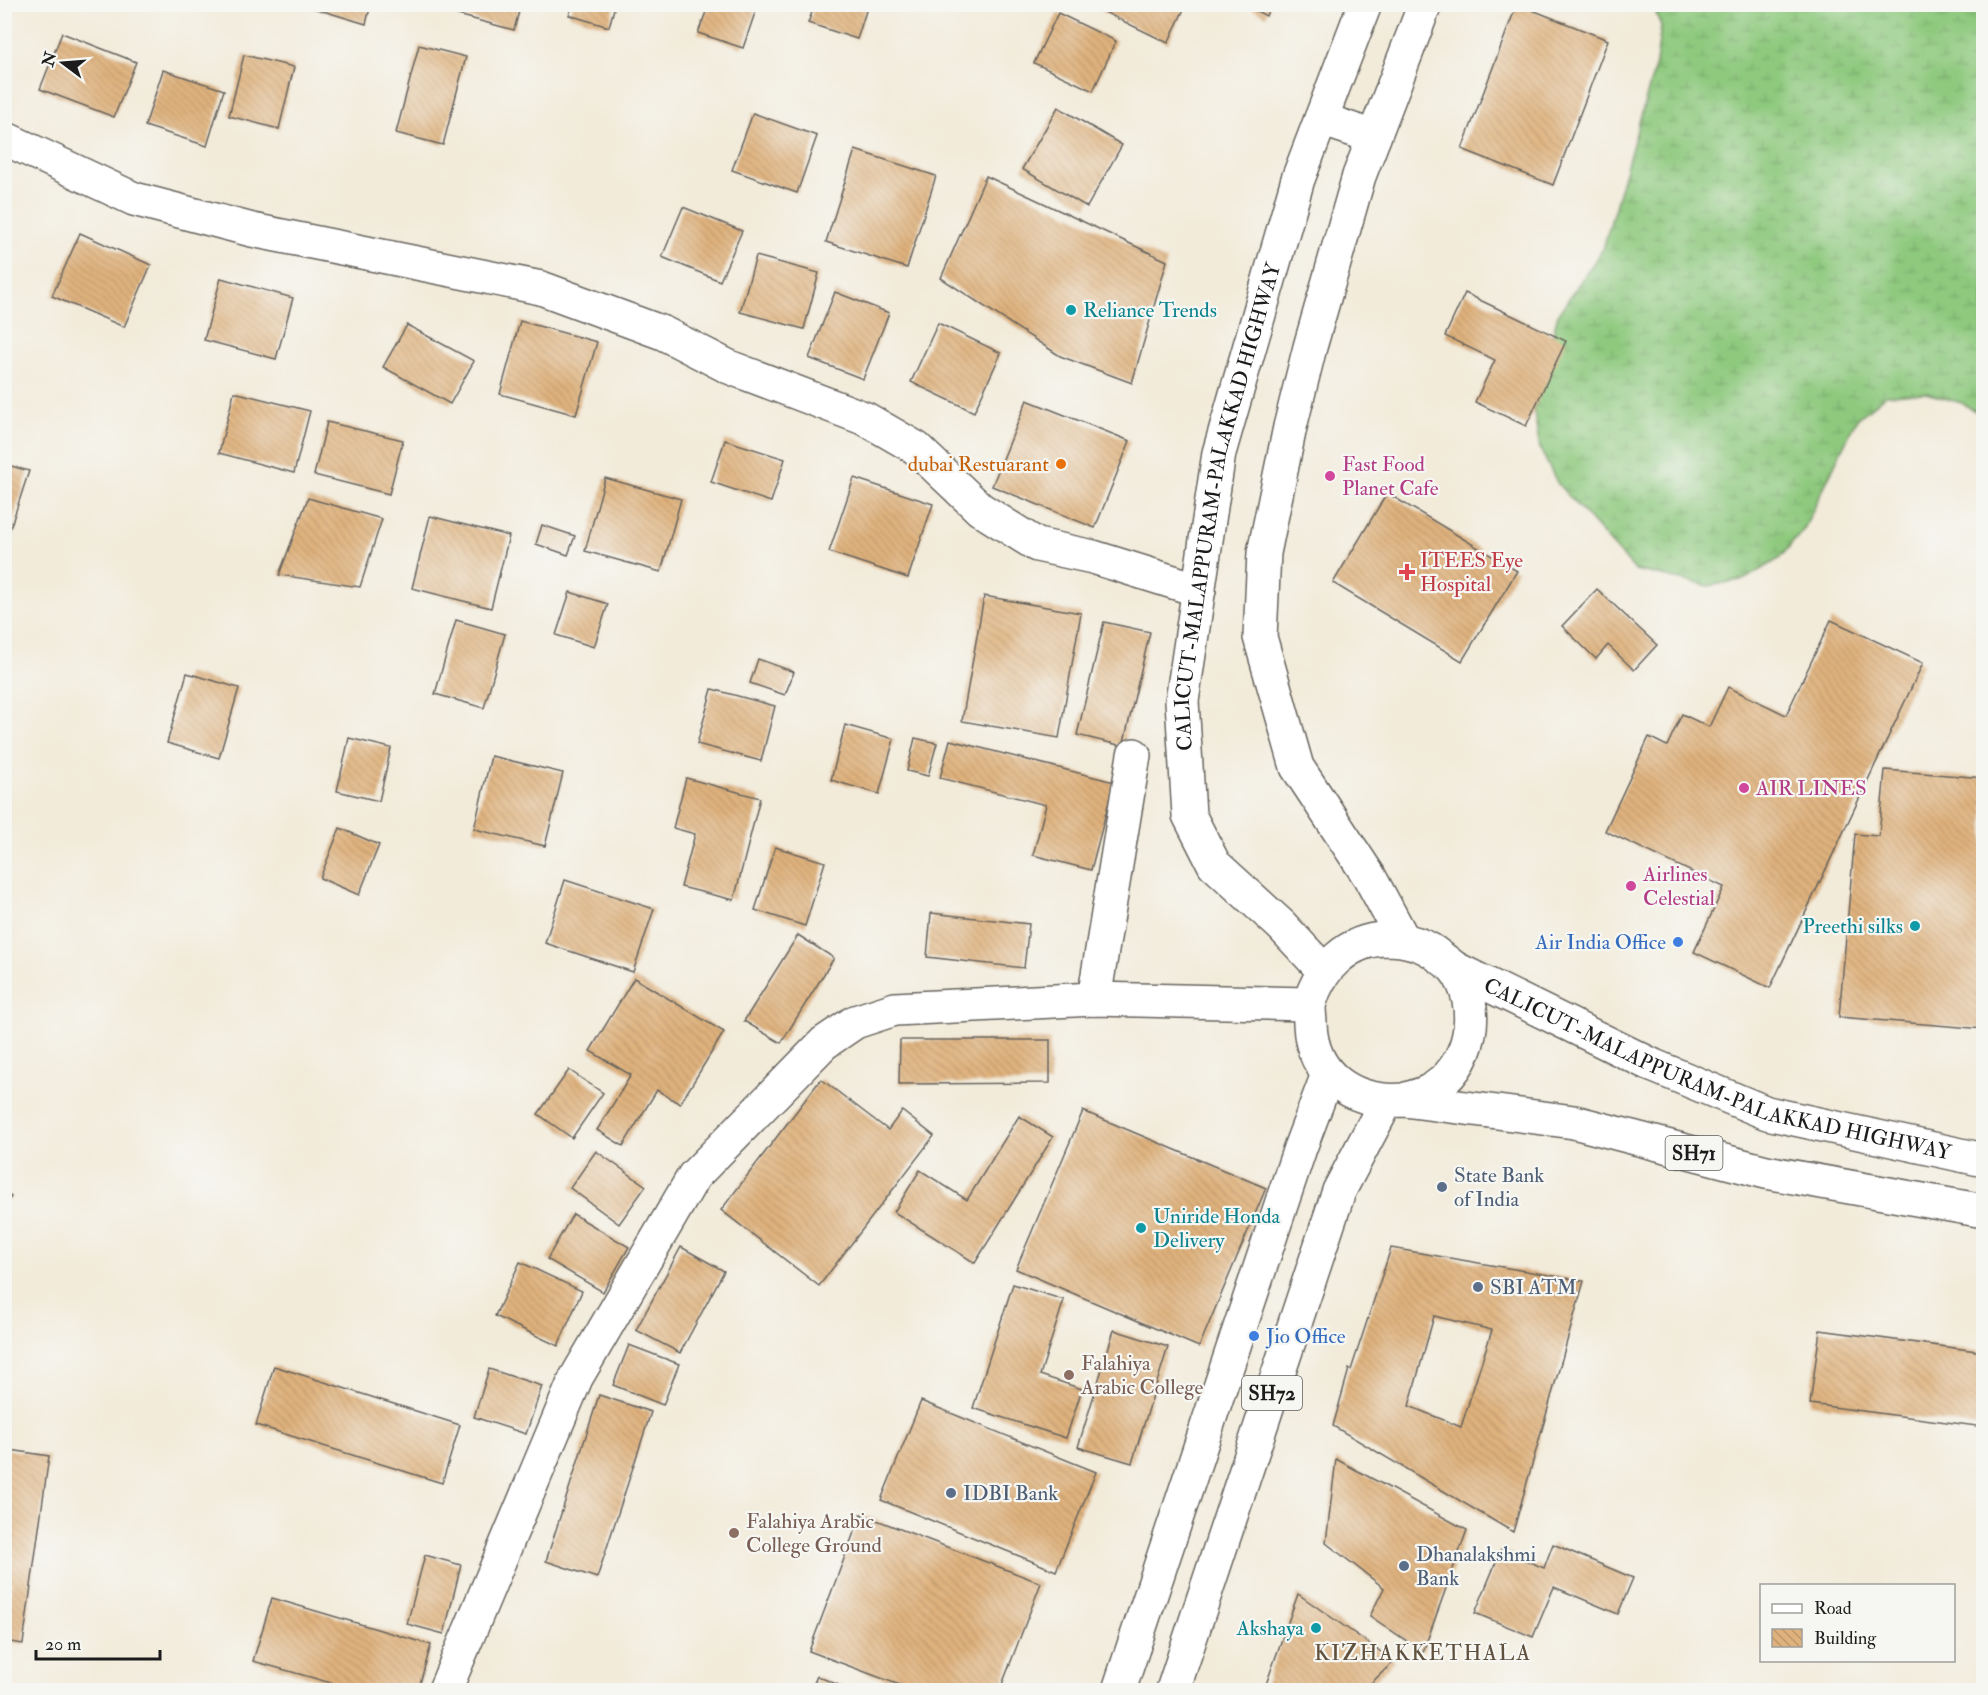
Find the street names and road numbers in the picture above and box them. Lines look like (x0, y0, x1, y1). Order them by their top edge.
street label: CALICUT-MALAPPURAM-PALAKKAD HIGHWAY (1169, 259, 1287, 752)
street label: CALICUT-MALAPPURAM-PALAKKAD HIGHWAY (1479, 972, 1954, 1167)
road number: SH71 (1666, 1136, 1722, 1170)
road number: SH72 (1242, 1376, 1302, 1410)

